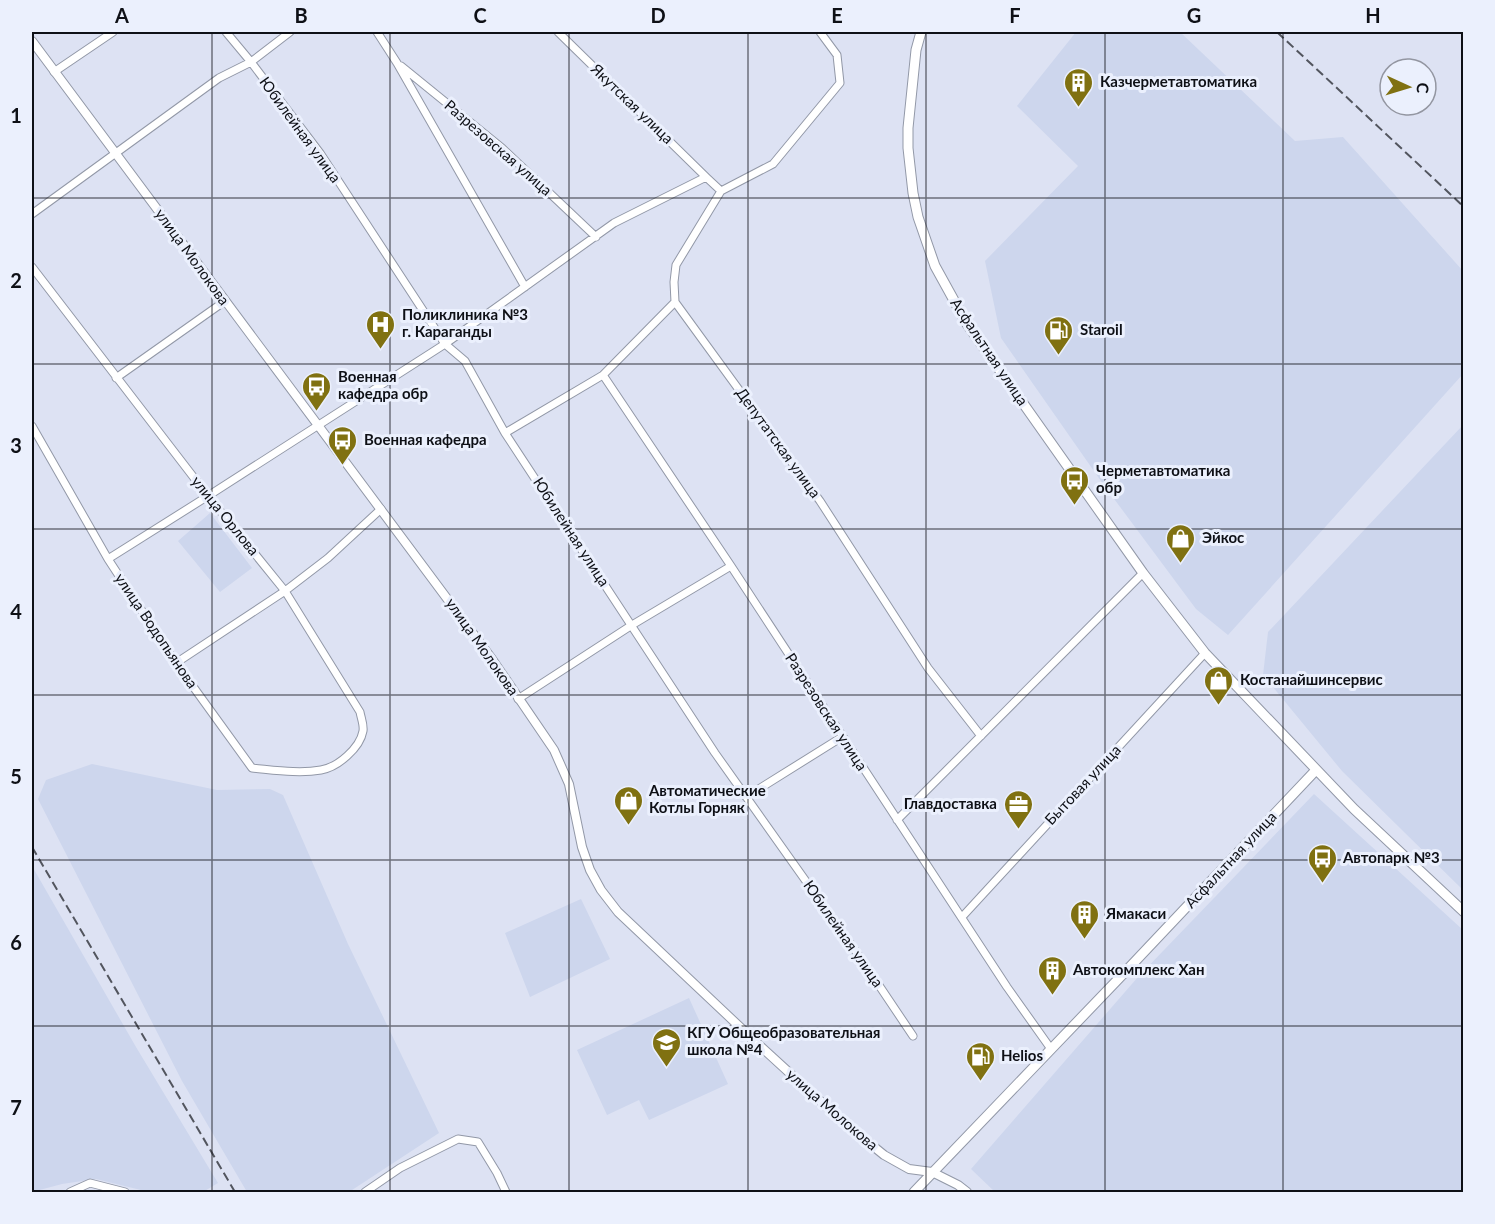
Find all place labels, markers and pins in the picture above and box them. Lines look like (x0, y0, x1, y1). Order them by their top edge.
building icon: Казчерметавтоматика (1063, 66, 1095, 108)
place label: Казчерметавтоматика (1100, 72, 1257, 90)
place label: Поликлиника №3 г. Караганды (402, 305, 528, 340)
hospital icon: Поликлиника №3 г. Караганды (365, 308, 397, 350)
fuel station icon: Staroil (1043, 314, 1075, 356)
place label: Staroil (1080, 320, 1123, 338)
place label: Военная кафедра обр (338, 367, 428, 402)
bus stop icon: Военная кафедра обр (301, 370, 333, 412)
bus stop icon: Военная кафедра (327, 424, 359, 466)
place label: Военная кафедра (364, 430, 487, 448)
place label: Черметавтоматика обр (1096, 461, 1230, 496)
bus stop icon: Черметавтоматика обр (1059, 464, 1091, 506)
shop icon: Эйкос (1165, 522, 1197, 564)
place label: Эйкос (1202, 528, 1244, 546)
shop icon: Костанайшинсервис (1203, 664, 1235, 706)
place label: Костанайшинсервис (1240, 670, 1383, 688)
place label: Автоматические Котлы Горняк (648, 781, 766, 816)
shop icon: Автоматические Котлы Горняк (612, 784, 644, 826)
office icon: Главдоставка (1002, 788, 1034, 830)
place label: Главдоставка (904, 794, 997, 812)
bus stop icon: Автопарк №3 (1306, 842, 1338, 884)
place label: Автопарк №3 (1342, 848, 1440, 866)
building icon: Ямакаси (1069, 898, 1101, 940)
place label: Ямакаси (1105, 904, 1166, 922)
building icon: Автокомплекс Хан (1036, 954, 1068, 996)
place label: Автокомплекс Хан (1072, 960, 1205, 978)
place label: КГУ Общеобразовательная школа №4 (687, 1023, 880, 1058)
school or university icon: КГУ Общеобразовательная школа №4 (650, 1026, 682, 1068)
fuel station icon: Helios (964, 1040, 996, 1082)
place label: Helios (1001, 1046, 1043, 1064)

